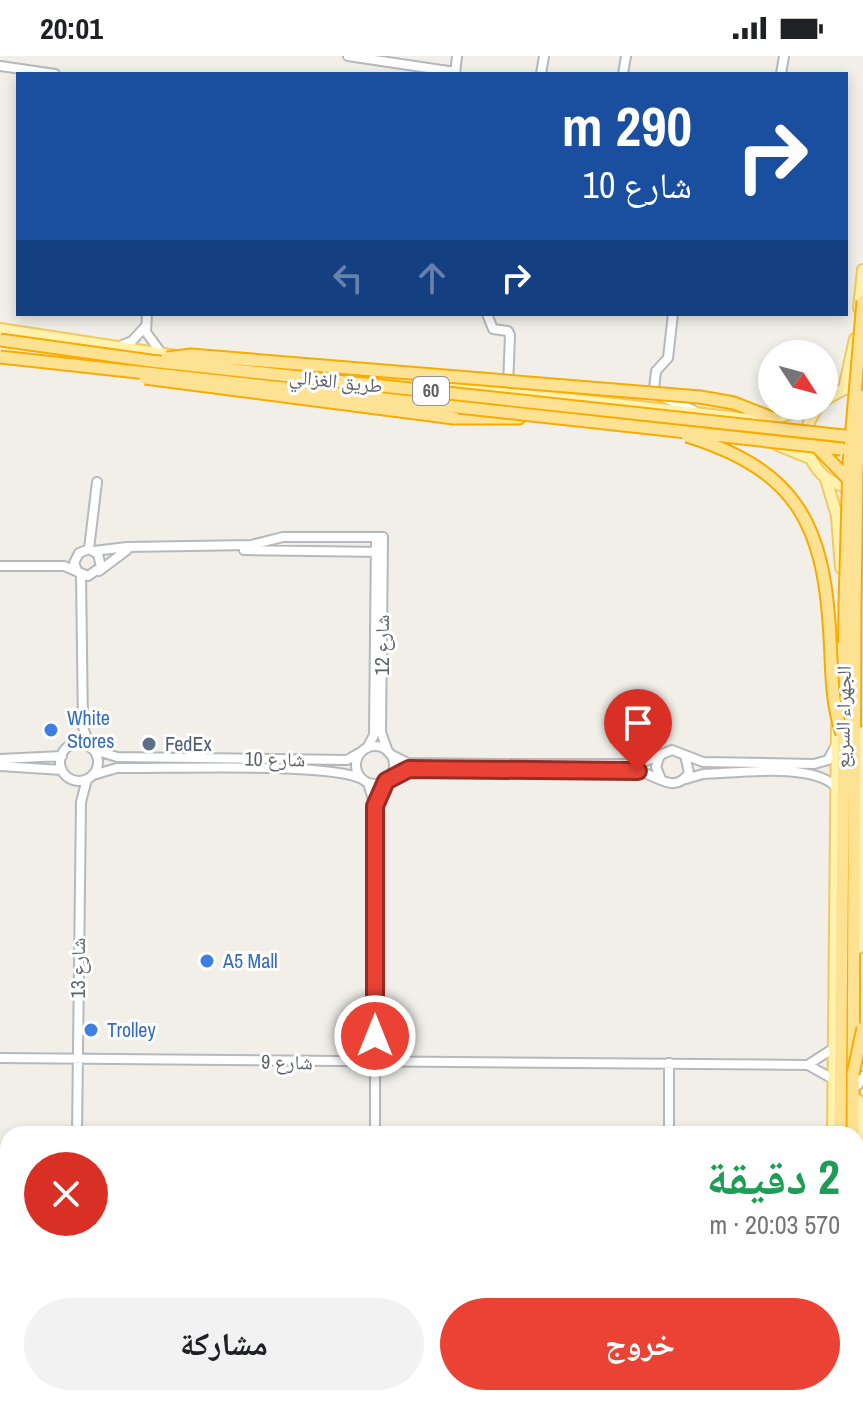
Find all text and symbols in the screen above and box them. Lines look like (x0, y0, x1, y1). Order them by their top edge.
text: 20:01 (40, 8, 103, 48)
text: 290 m (562, 88, 692, 163)
icon: right (720, 104, 824, 208)
text: شارع 10 (583, 161, 692, 209)
icon: left (326, 256, 370, 300)
icon: ahead (410, 256, 454, 300)
icon: right (494, 256, 538, 300)
north arrow (758, 340, 838, 420)
map controls (758, 340, 838, 420)
street label: طريق الغزالي (288, 362, 384, 402)
road number: 60 (413, 377, 449, 405)
street label: شارع 12 (368, 615, 395, 675)
street label: الجهراء السريع (828, 665, 857, 769)
pin (604, 689, 672, 771)
icon: arrive (616, 701, 660, 745)
place label: White Stores (67, 704, 114, 754)
marker: White Stores (42, 721, 60, 739)
place label: FedEx (165, 730, 212, 757)
marker: FedEx (140, 735, 158, 753)
street label: شارع 10 (244, 744, 306, 773)
street label: شارع 13 (64, 938, 91, 998)
place label: A5 Mall (222, 947, 278, 974)
marker: A5 Mall (198, 952, 216, 970)
position arrow (333, 994, 417, 1078)
place label: Trolley (107, 1016, 156, 1043)
marker: Trolley (82, 1021, 100, 1039)
street label: شارع 9 (261, 1048, 313, 1075)
text: 2 دقيقة (706, 1144, 840, 1209)
button: close (24, 1152, 108, 1236)
text: 570 m · 20:03 (710, 1207, 840, 1242)
button: مشاركة (24, 1298, 424, 1390)
button: خروج (440, 1298, 840, 1390)

